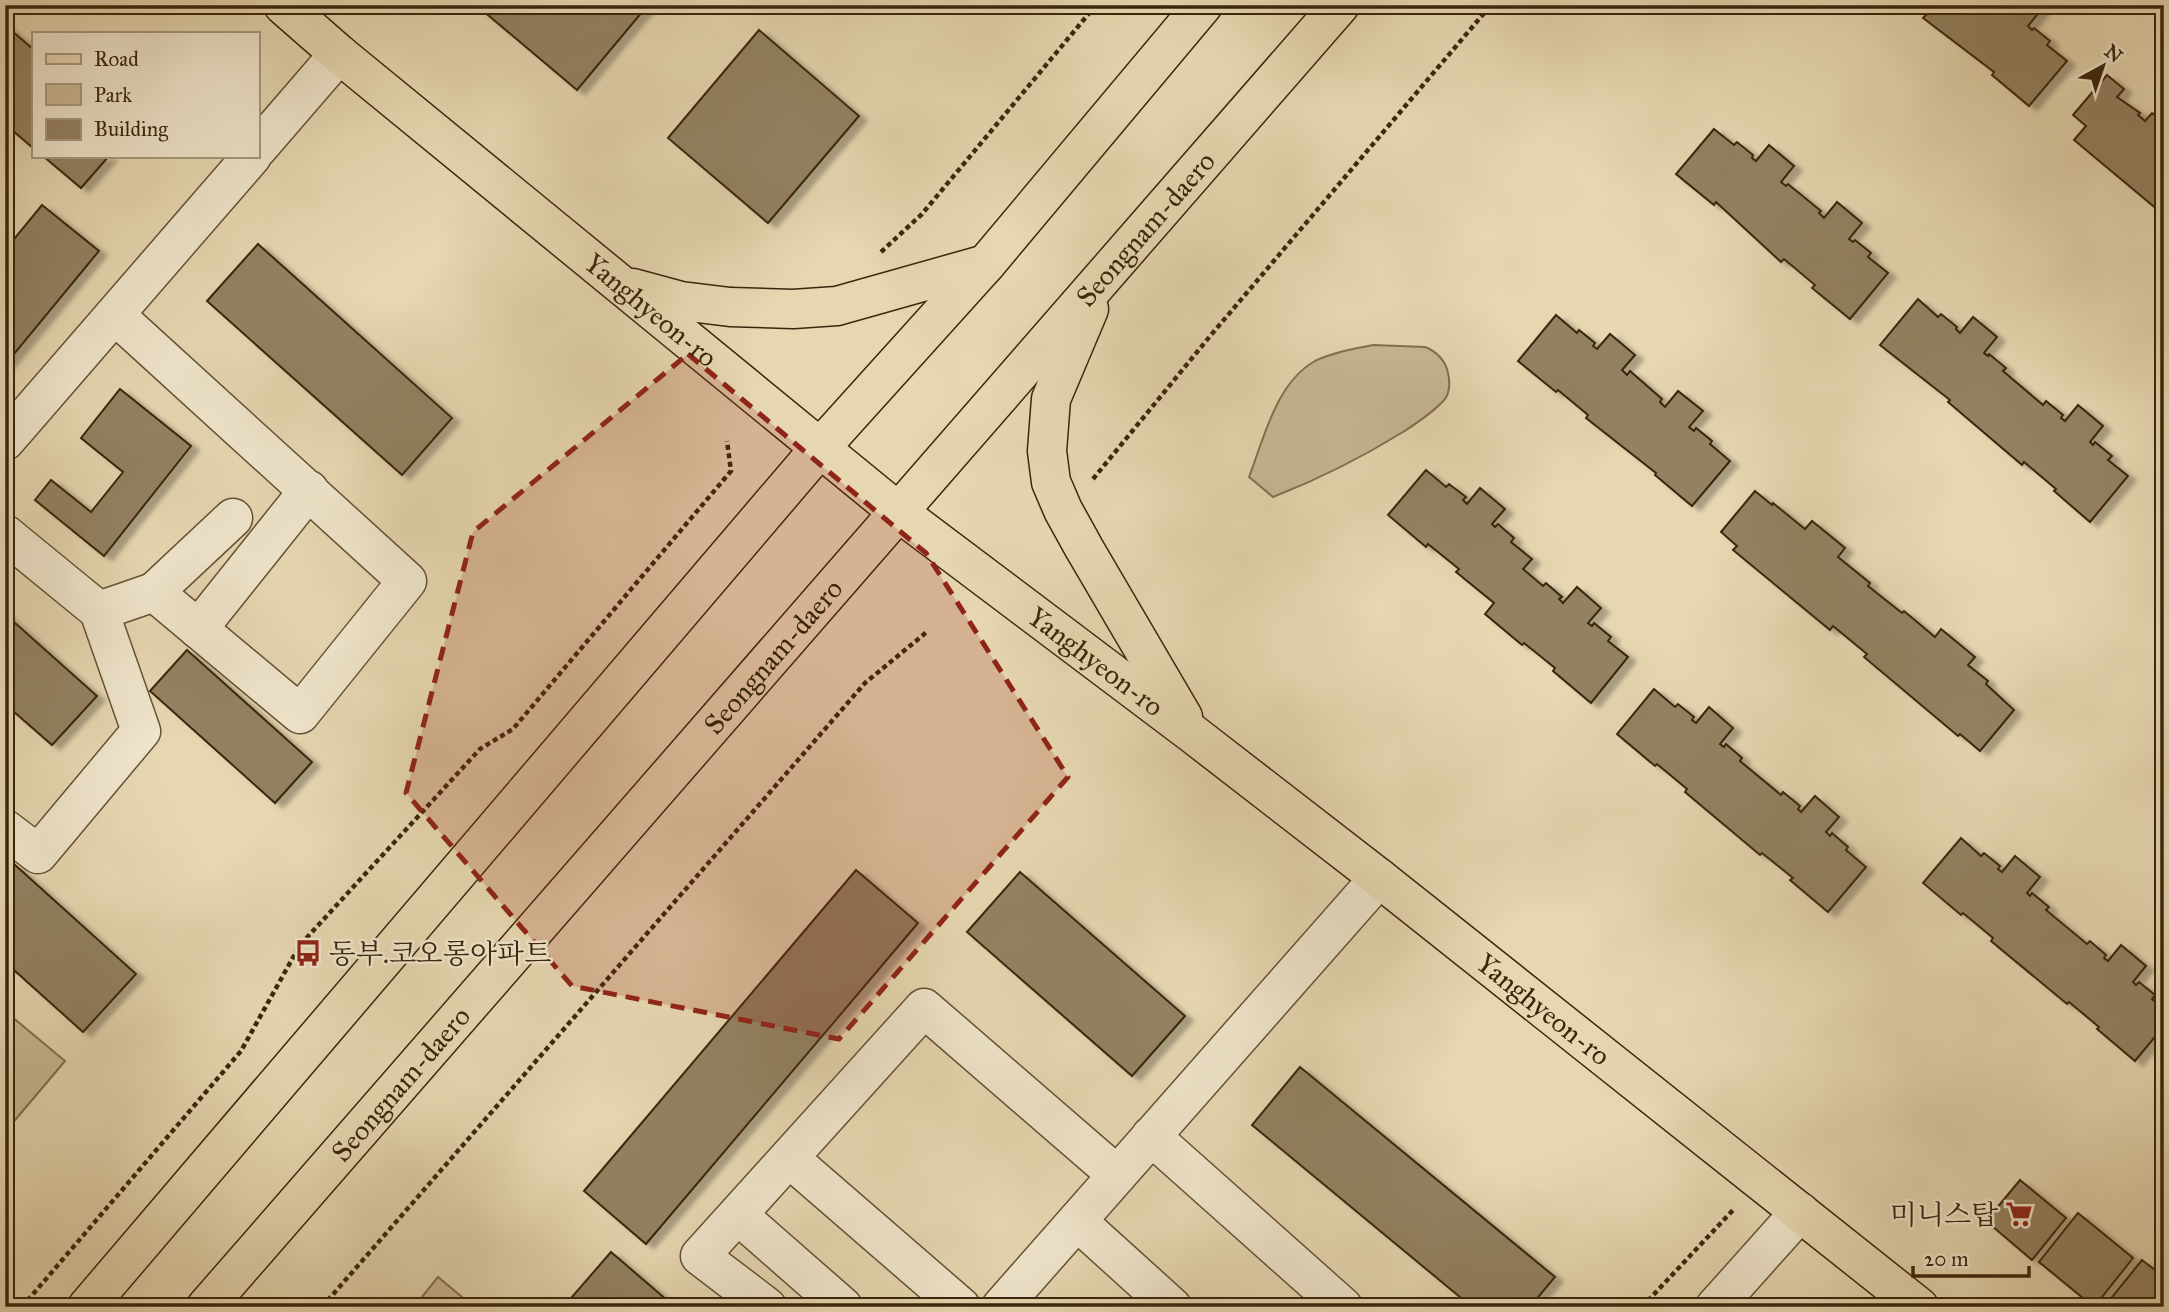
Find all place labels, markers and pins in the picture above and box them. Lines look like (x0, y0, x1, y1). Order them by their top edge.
place label: 동부.코오롱아파트 (329, 936, 551, 971)
bus stop icon: 동부.코오롱아파트 (293, 938, 323, 968)
place label: 미니스탑 (1890, 1197, 1998, 1232)
supermarket icon: 미니스탑 (2004, 1199, 2034, 1229)

